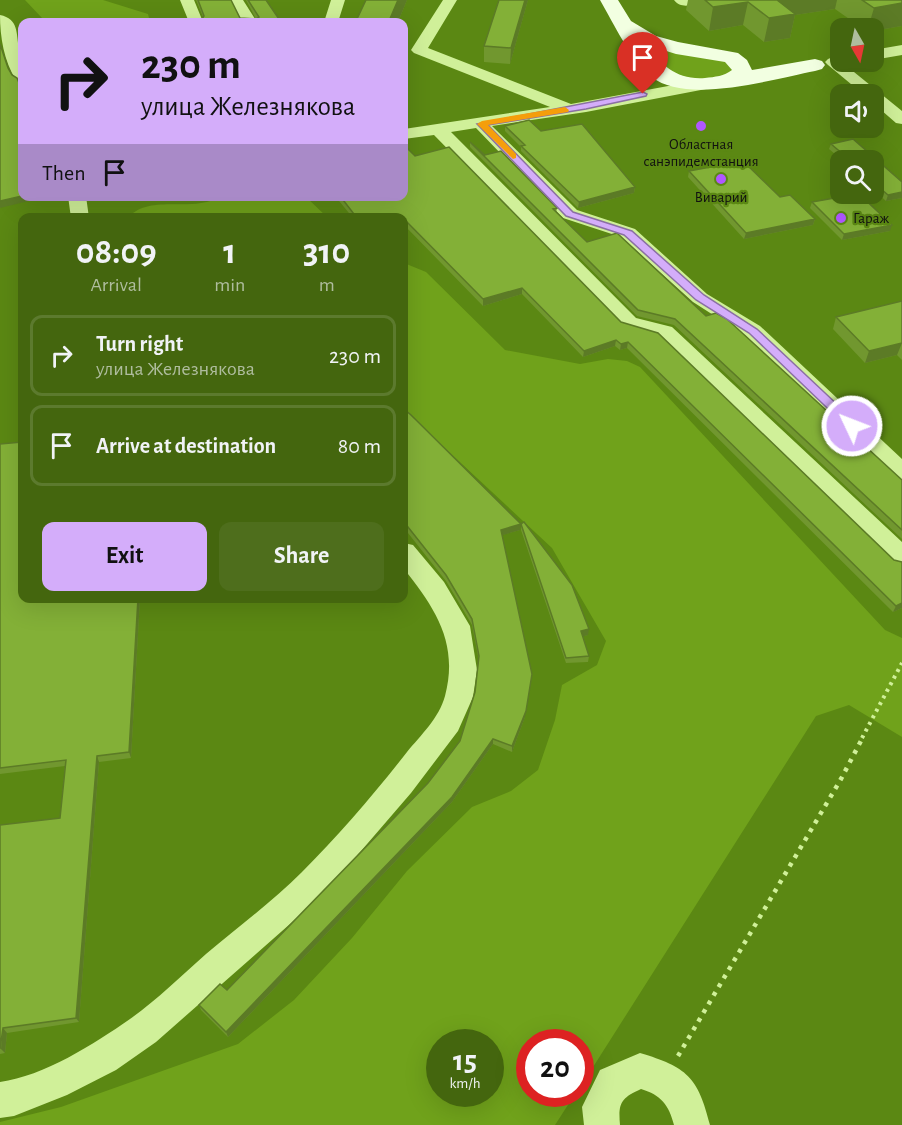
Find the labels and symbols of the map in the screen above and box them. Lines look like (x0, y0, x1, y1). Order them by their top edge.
north arrow (830, 18, 884, 72)
pin (617, 32, 668, 94)
marker: Областная санэпидемстанция (694, 119, 708, 133)
place label: Областная санэпидемстанция (643, 137, 759, 169)
marker: Виварий (714, 172, 728, 186)
place label: Виварий (694, 190, 748, 205)
marker: Гараж (834, 211, 848, 225)
place label: Гараж (853, 211, 890, 226)
position arrow (820, 394, 884, 458)
speed limit sign: 20 (516, 1029, 594, 1107)

